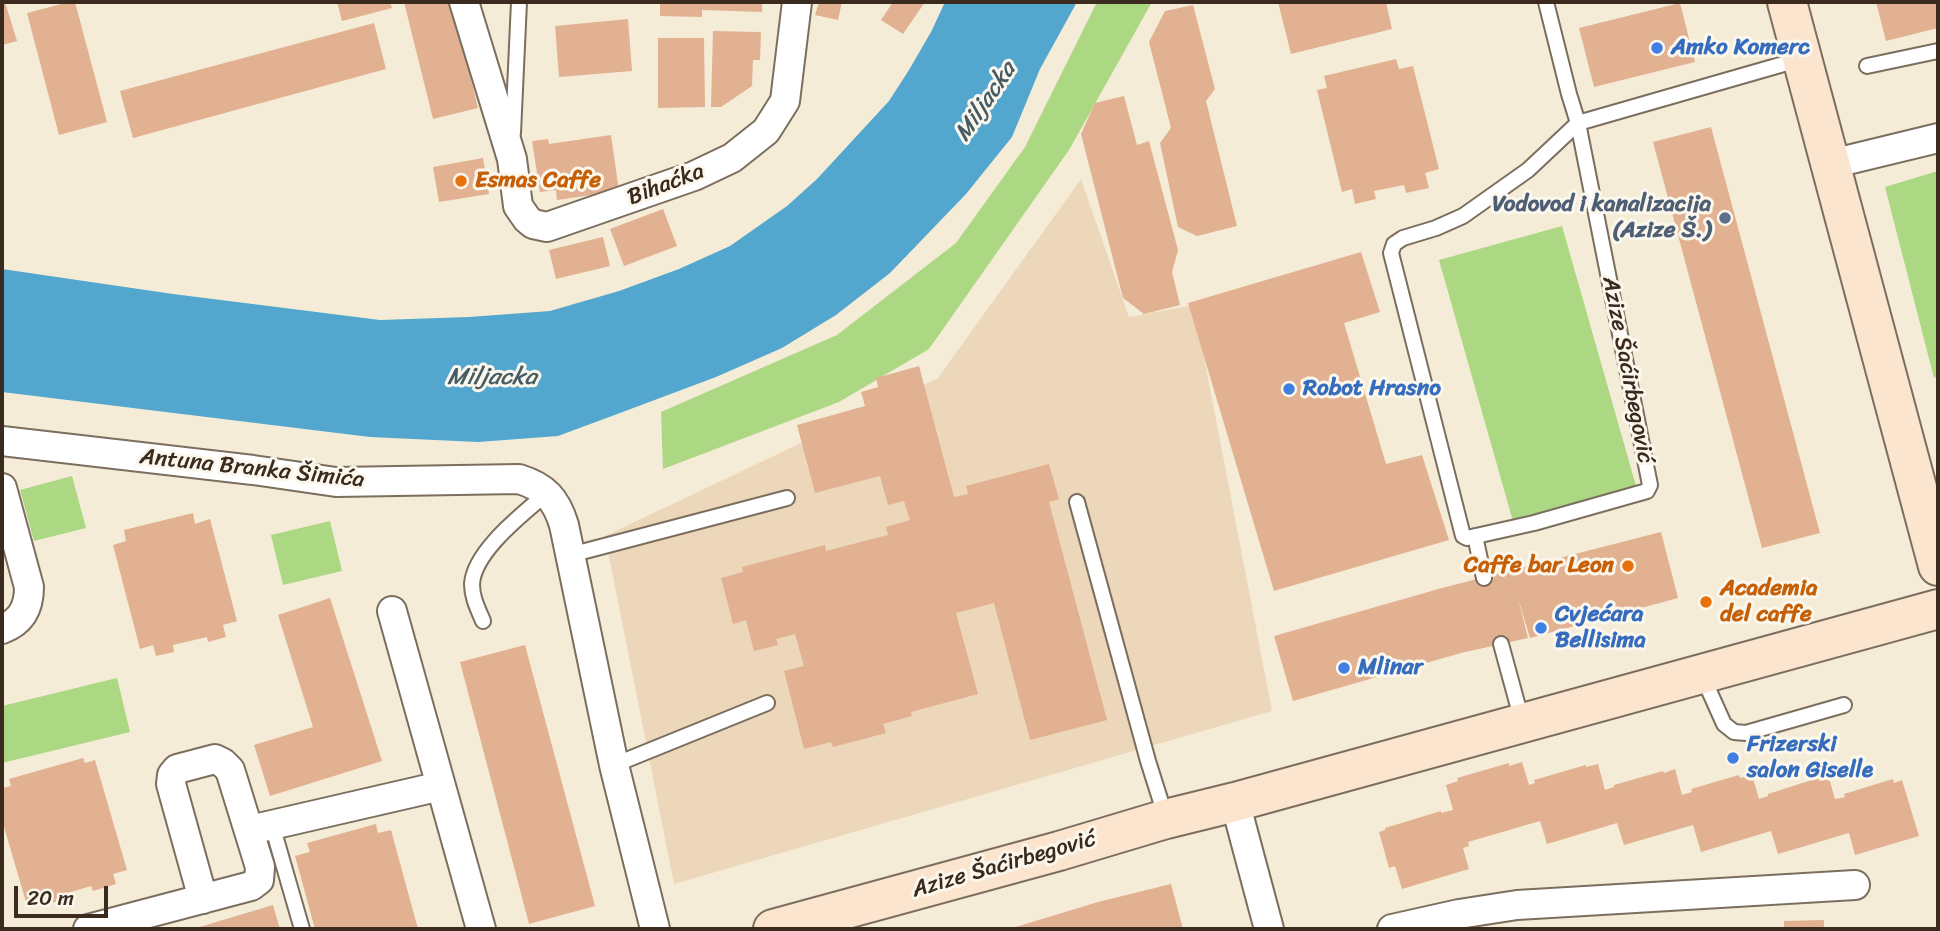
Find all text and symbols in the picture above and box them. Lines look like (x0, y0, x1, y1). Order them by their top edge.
place label: Amko Komerc (1671, 34, 1810, 62)
marker: Amko Komerc (1649, 40, 1665, 56)
water label: Miljacka (949, 57, 1023, 147)
street label: Bihaćka (624, 158, 708, 212)
place label: Esmas Caffe (475, 167, 601, 195)
marker: Esmas Caffe (453, 173, 469, 189)
place label: Vodovod i kanalizacija (Azize Š.) (1492, 191, 1711, 245)
marker: Vodovod i kanalizacija (Azize Š.) (1717, 210, 1733, 226)
street label: Azize Šaćirbegović (1595, 274, 1659, 466)
water label: Miljacka (447, 364, 537, 392)
place label: Robot Hrasno (1303, 375, 1441, 403)
marker: Robot Hrasno (1281, 381, 1297, 397)
street label: Antuna Branka Šimića (139, 443, 365, 495)
place label: Caffe bar Leon (1464, 552, 1614, 580)
marker: Caffe bar Leon (1620, 558, 1636, 574)
place label: Academia del caffe (1720, 575, 1818, 629)
marker: Academia del caffe (1698, 594, 1714, 610)
place label: Cvjećara Bellisima (1555, 601, 1646, 655)
marker: Cvjećara Bellisima (1533, 620, 1549, 636)
place label: Mlinar (1358, 654, 1423, 682)
marker: Mlinar (1336, 660, 1352, 676)
place label: Frizerski salon Giselle (1747, 731, 1873, 785)
marker: Frizerski salon Giselle (1725, 750, 1741, 766)
street label: Azize Šaćirbegović (909, 826, 1099, 904)
scale bar (18, 872, 112, 916)
text: 20 m (27, 879, 74, 917)

